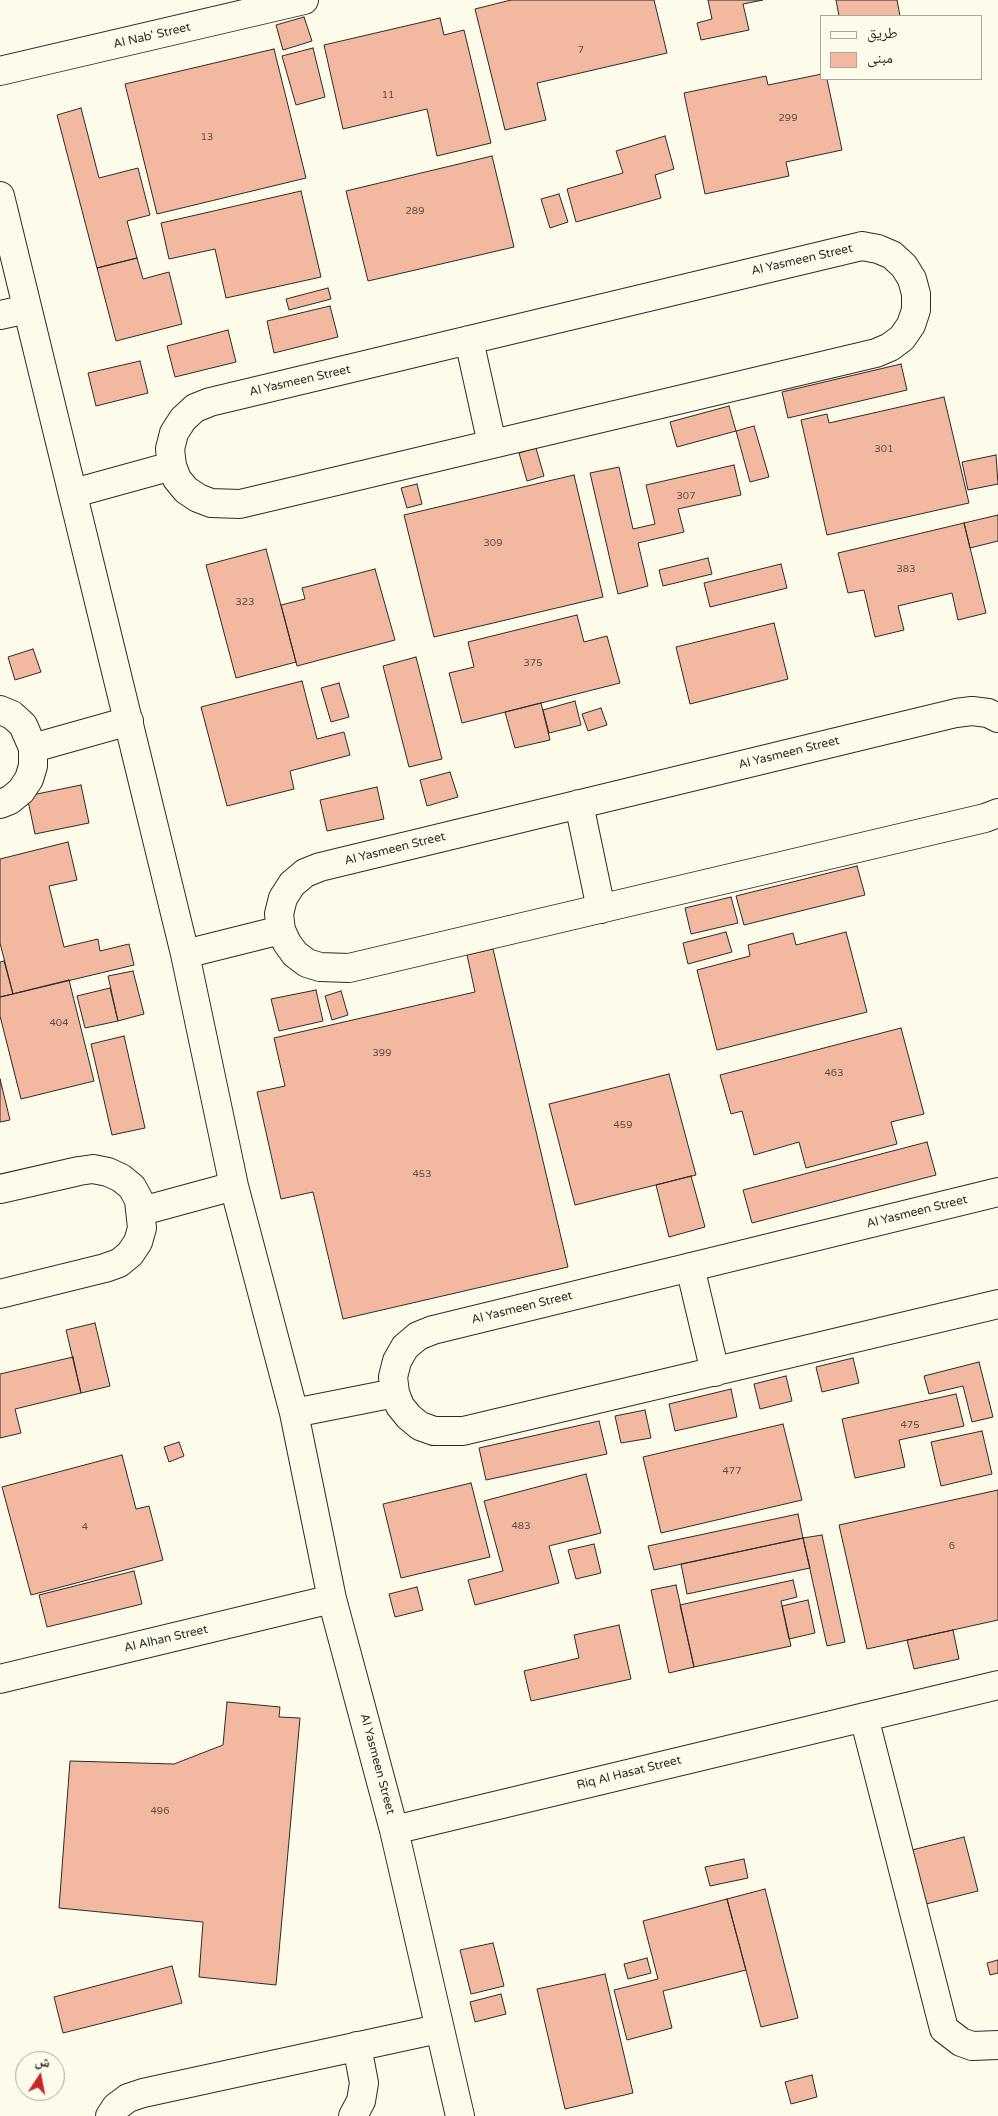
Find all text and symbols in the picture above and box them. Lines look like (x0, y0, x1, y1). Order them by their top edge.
legend (820, 15, 983, 80)
street label: Al Nab' Street (112, 20, 192, 52)
text: طريق (867, 24, 898, 42)
house number: 7 (578, 44, 584, 56)
text: مبنى (867, 49, 893, 67)
house number: 11 (382, 89, 394, 101)
house number: 299 (779, 112, 797, 124)
house number: 13 (201, 131, 213, 143)
house number: 289 (406, 205, 424, 217)
street label: Al Yasmeen Street (750, 241, 854, 279)
street label: Al Yasmeen Street (248, 362, 352, 400)
house number: 301 (875, 443, 893, 455)
house number: 307 (677, 490, 695, 502)
house number: 309 (484, 537, 502, 549)
house number: 383 (897, 563, 915, 575)
house number: 323 (236, 596, 254, 608)
house number: 375 (524, 657, 542, 669)
street label: Al Yasmeen Street (737, 733, 841, 773)
street label: Al Yasmeen Street (343, 829, 447, 869)
house number: 404 (50, 1017, 68, 1029)
house number: 399 (373, 1047, 391, 1059)
house number: 463 (825, 1067, 843, 1079)
house number: 459 (614, 1119, 632, 1131)
house number: 453 (413, 1168, 431, 1180)
street label: Al Yasmeen Street (865, 1192, 969, 1232)
street label: Al Yasmeen Street (470, 1288, 574, 1328)
house number: 475 (901, 1419, 919, 1431)
house number: 477 (723, 1465, 741, 1477)
house number: 483 (512, 1520, 530, 1532)
house number: 4 (82, 1521, 88, 1533)
house number: 6 (949, 1540, 955, 1552)
street label: Al Alhan Street (123, 1622, 209, 1656)
street label: Al Yasmeen Street (357, 1712, 397, 1816)
street label: Riq Al Hasat Street (575, 1753, 683, 1793)
house number: 496 (151, 1805, 169, 1817)
north arrow (15, 2051, 65, 2101)
text: ش (34, 2052, 52, 2072)

